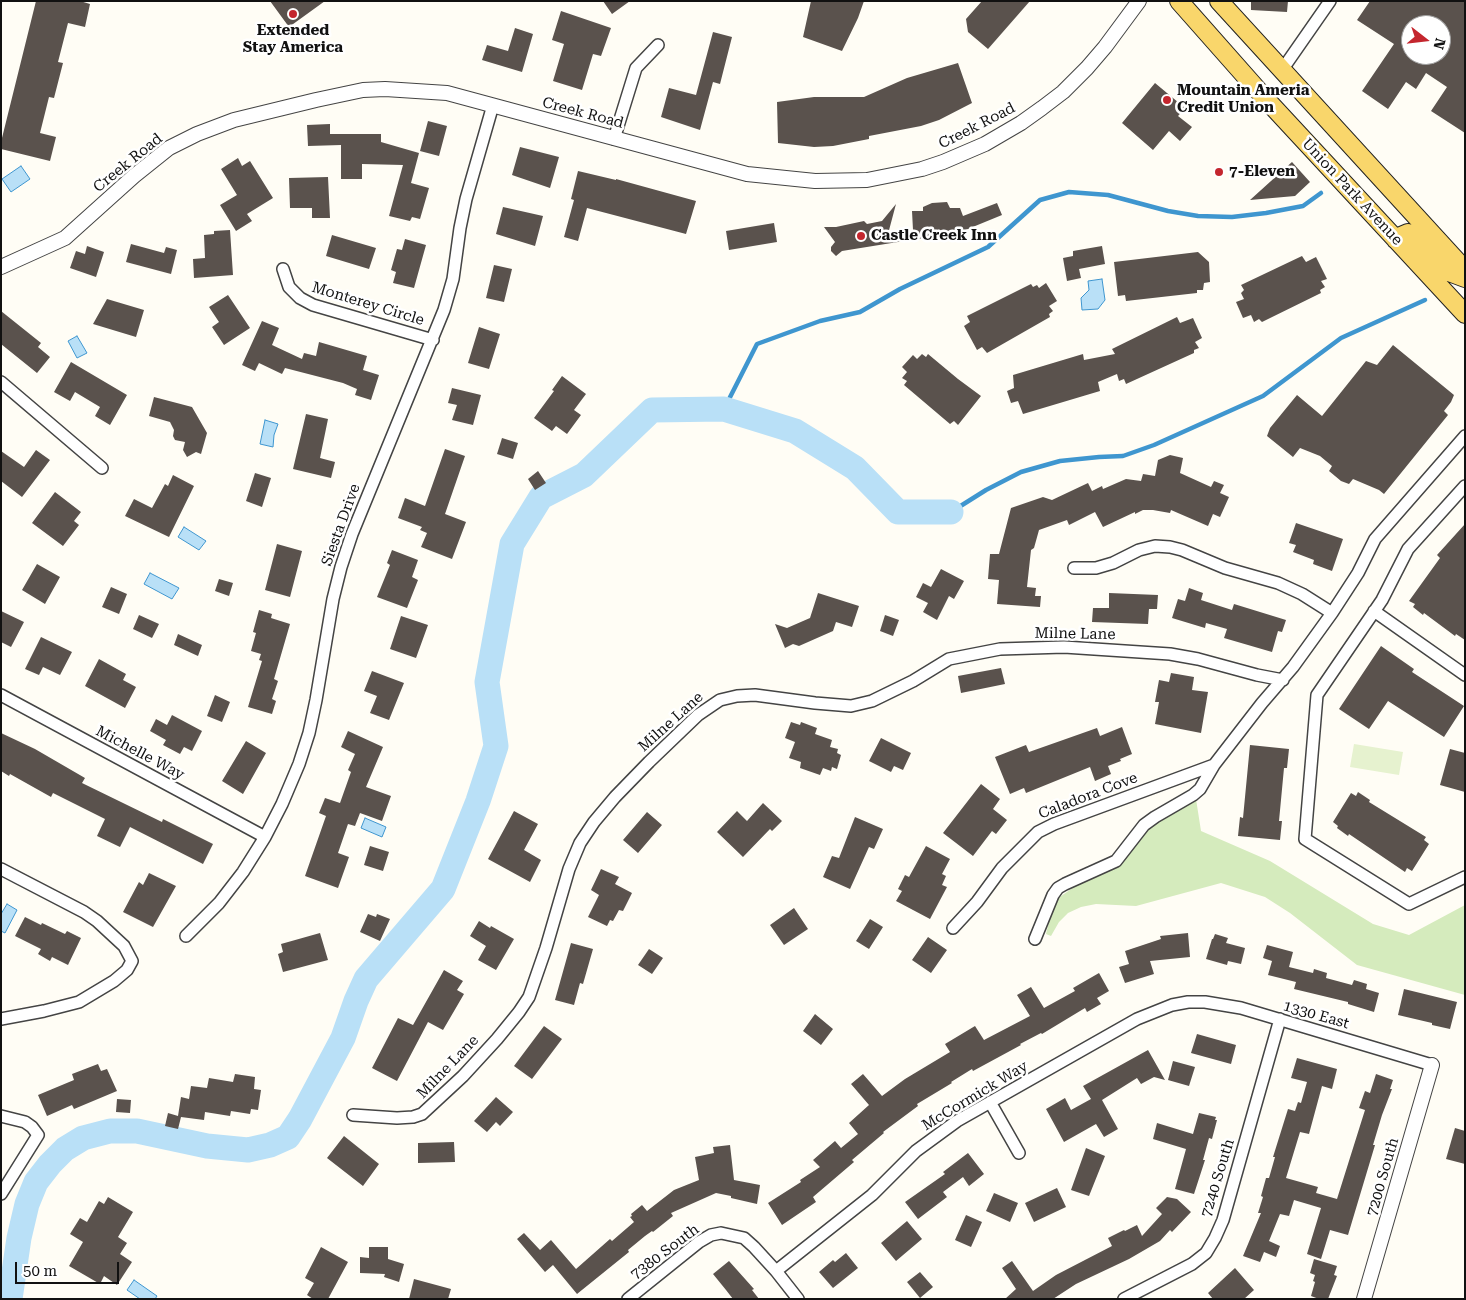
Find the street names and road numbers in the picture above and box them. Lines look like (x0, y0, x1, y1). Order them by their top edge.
street label: Creek Road (540, 94, 626, 132)
street label: Creek Road (936, 99, 1018, 153)
street label: Creek Road (90, 130, 166, 196)
street label: Union Park Avenue (1298, 135, 1406, 249)
street label: Monterey Circle (310, 278, 426, 330)
street label: Siesta Drive (318, 481, 364, 569)
street label: Milne Lane (1034, 624, 1116, 644)
street label: Milne Lane (635, 688, 707, 756)
street label: Michelle Way (93, 722, 187, 784)
street label: Caladora Cove (1036, 769, 1140, 823)
street label: 1330 East (1281, 997, 1351, 1033)
street label: Milne Lane (413, 1032, 483, 1102)
street label: McCormick Way (919, 1057, 1031, 1135)
street label: 7200 South (1363, 1136, 1403, 1218)
street label: 7240 South (1198, 1137, 1238, 1219)
street label: 7380 South (627, 1220, 703, 1284)

